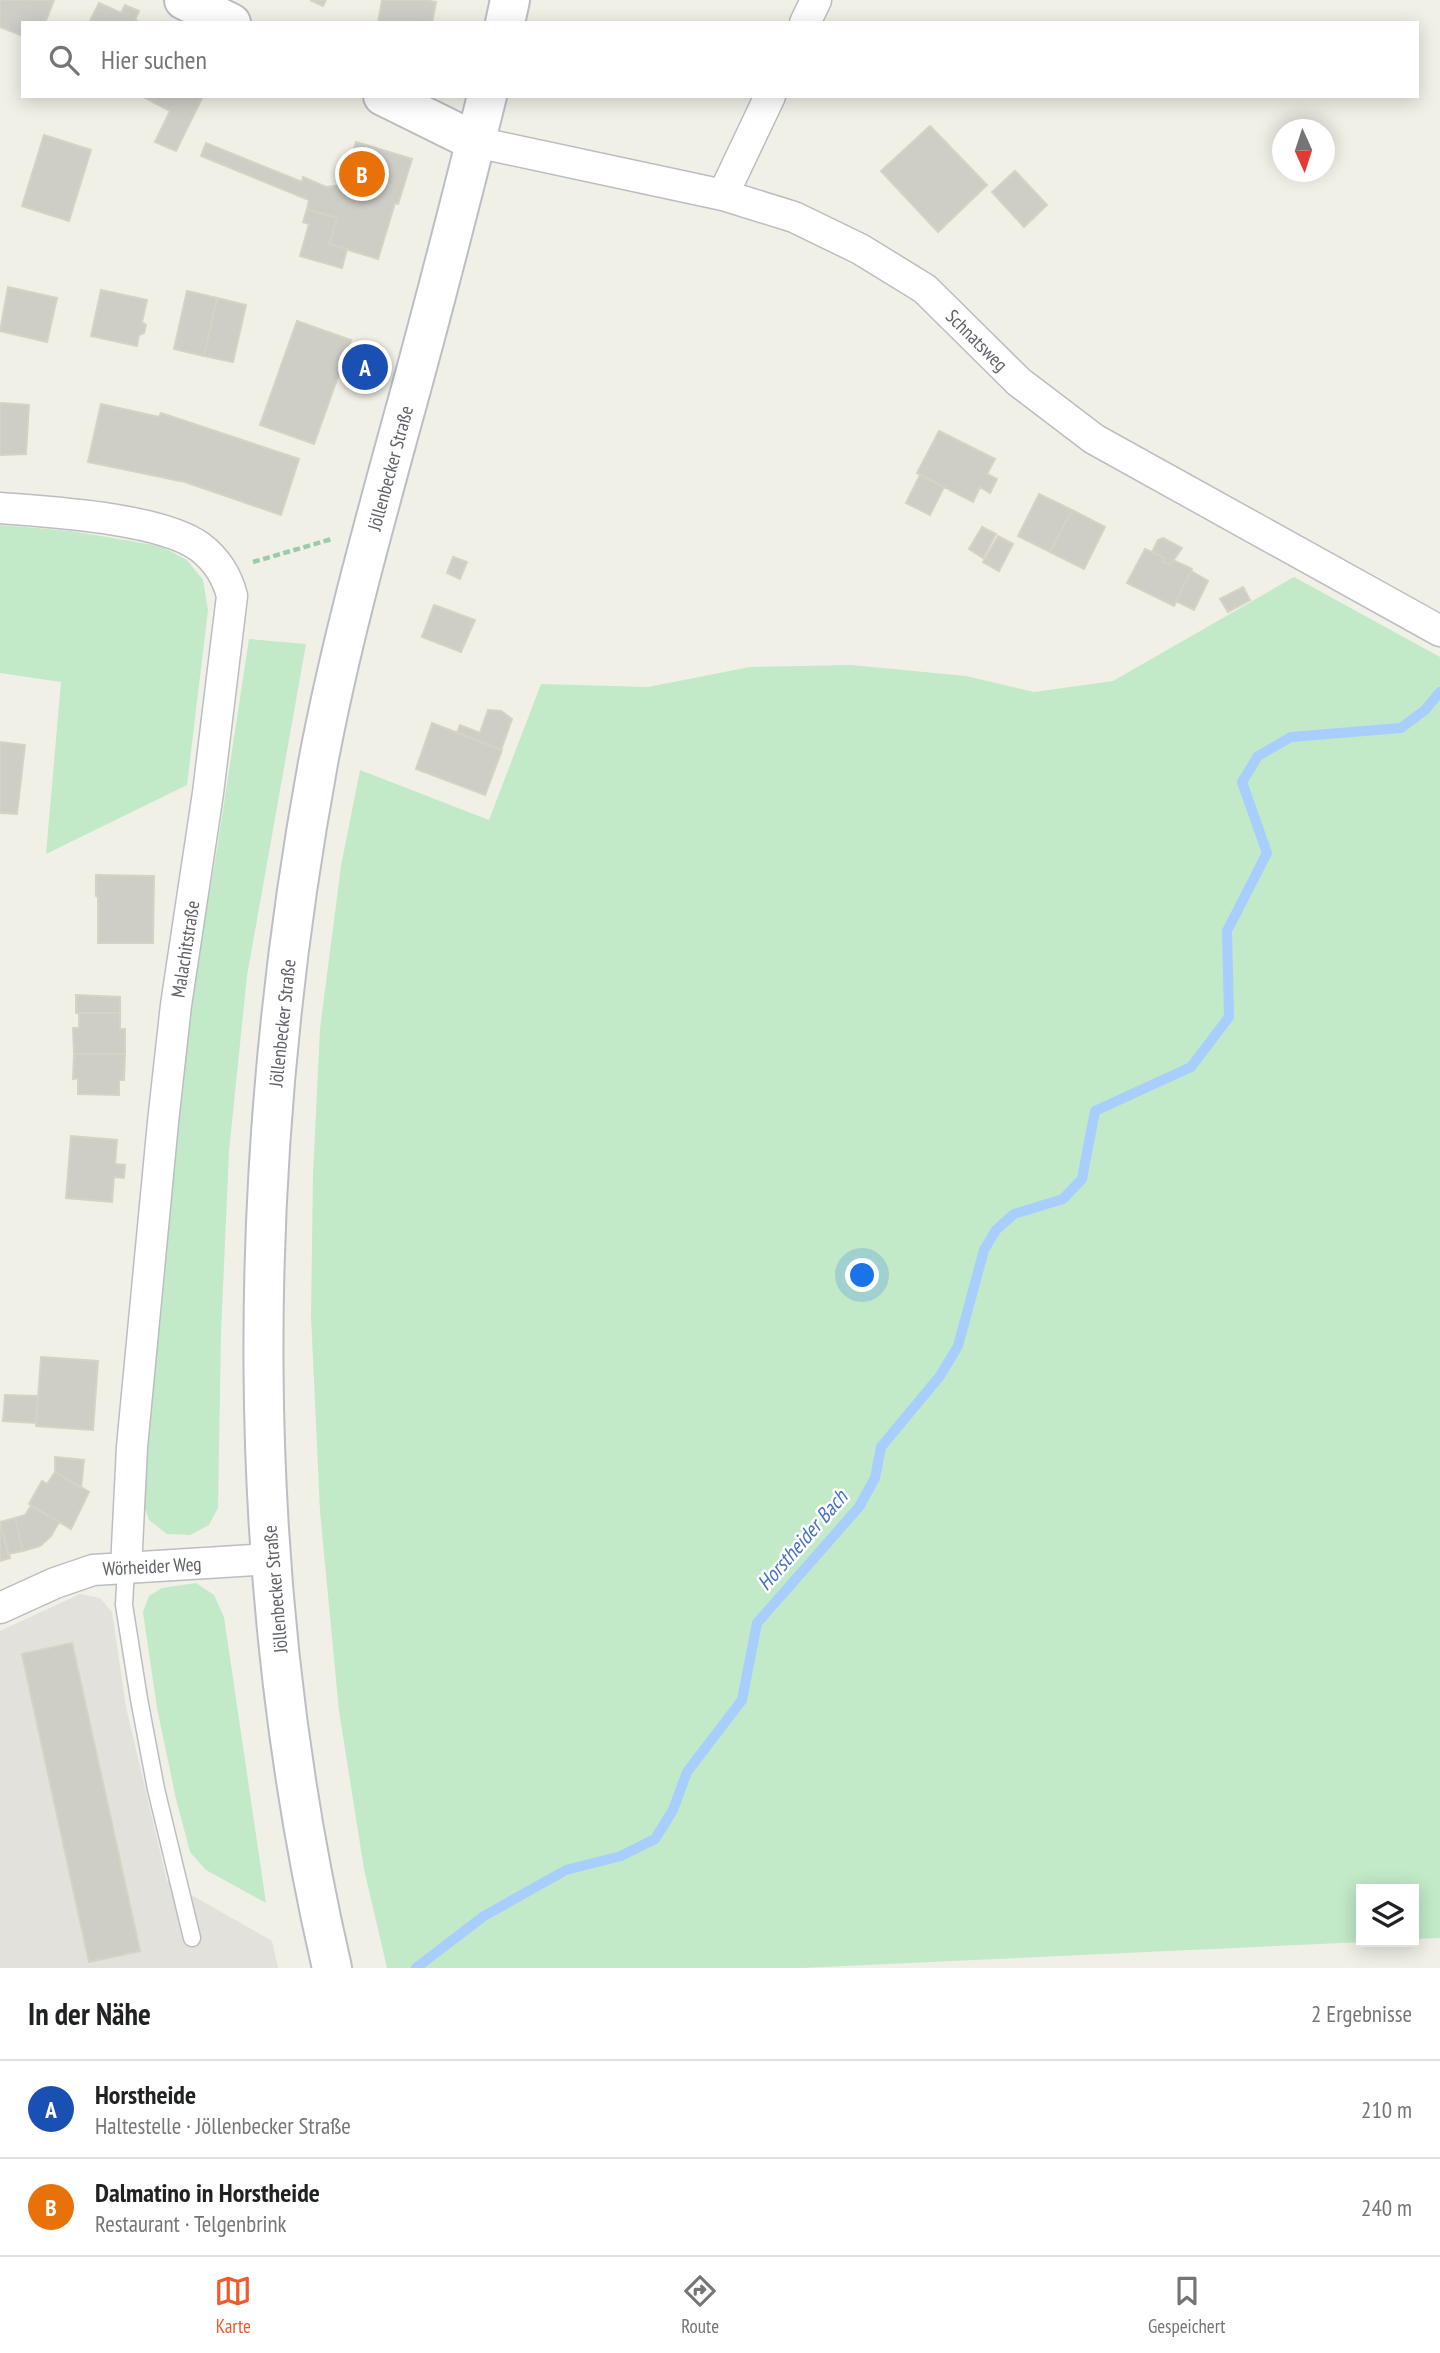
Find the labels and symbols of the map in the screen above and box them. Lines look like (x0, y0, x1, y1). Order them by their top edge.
north arrow (1272, 119, 1335, 182)
pin: B (339, 148, 385, 200)
street label: Schnatsweg (941, 304, 1013, 376)
pin: A (342, 341, 388, 393)
street label: Jöllenbecker Straße (362, 403, 418, 534)
street label: Malachitstraße (165, 899, 205, 999)
street label: Jöllenbecker Straße (263, 958, 301, 1089)
your location (845, 1258, 879, 1292)
water label: Horstheider Bach (751, 1483, 854, 1596)
street label: Jöllenbecker Straße (257, 1524, 293, 1655)
street label: Wörheider Weg (102, 1551, 202, 1581)

